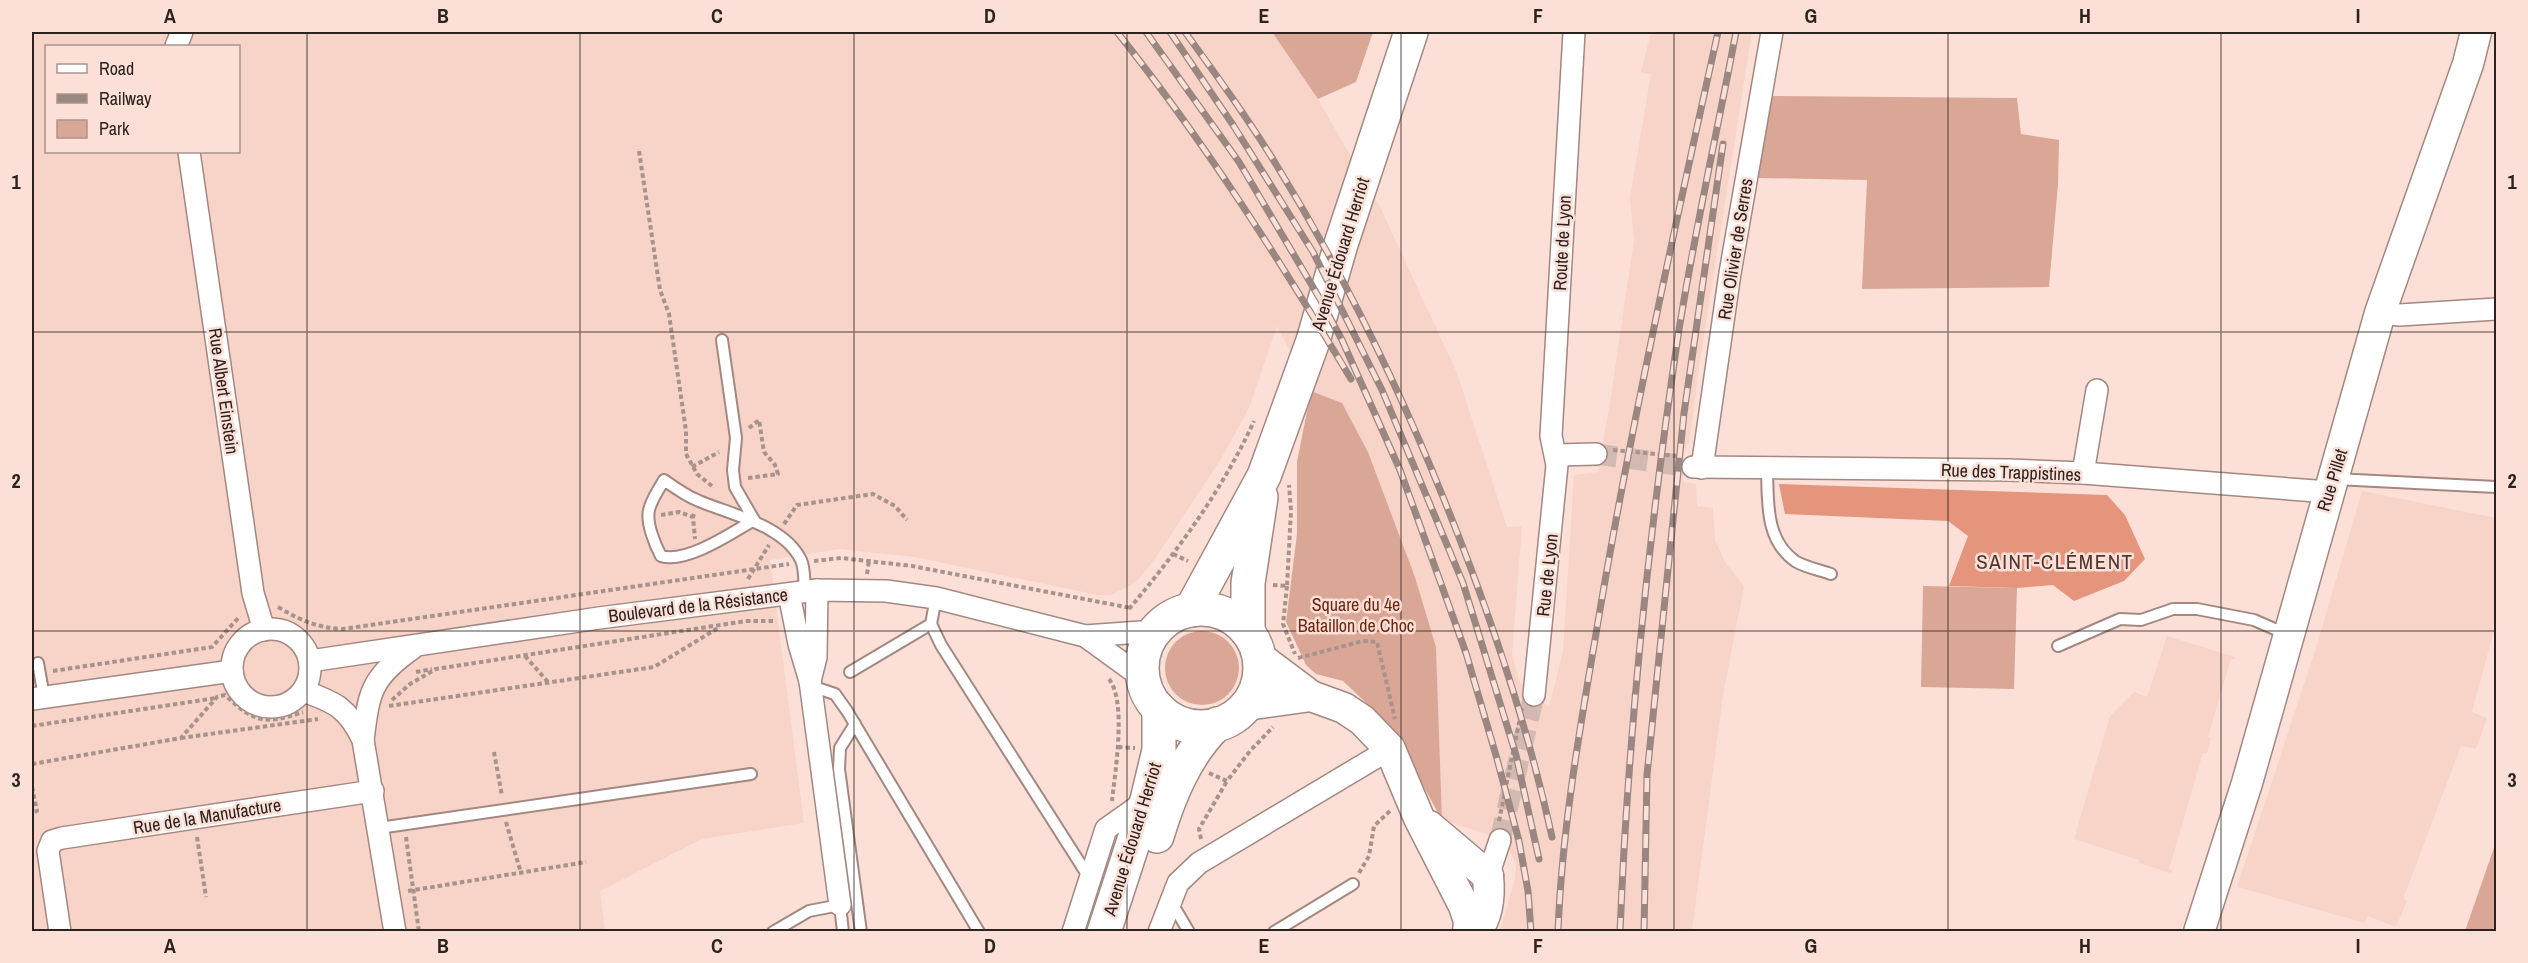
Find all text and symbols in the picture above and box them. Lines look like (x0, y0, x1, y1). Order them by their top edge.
text: A (164, 2, 176, 29)
text: B (437, 2, 449, 29)
text: C (711, 2, 723, 29)
text: D (984, 2, 996, 29)
text: E (1259, 2, 1270, 29)
text: F (1533, 2, 1543, 29)
text: G (1805, 2, 1817, 29)
text: H (2079, 2, 2091, 29)
text: I (2356, 2, 2360, 29)
legend (45, 45, 240, 153)
text: Road (99, 56, 134, 81)
text: Railway (99, 86, 152, 111)
text: Park (99, 116, 130, 141)
text: 1 (11, 168, 21, 195)
text: 1 (2507, 168, 2517, 195)
street label: Avenue Édouard Herriot (1305, 174, 1375, 335)
street label: Rue Olivier de Serres (1711, 177, 1759, 321)
street label: Route de Lyon (1547, 195, 1577, 291)
street label: Rue Albert Einstein (203, 326, 245, 456)
street label: Rue Pillet (2311, 446, 2353, 514)
street label: Rue des Trappistines (1940, 457, 2082, 487)
text: 2 (11, 467, 21, 494)
text: 2 (2507, 467, 2517, 494)
street label: Rue de Lyon (1530, 532, 1564, 618)
district label: SAINT-CLÉMENT (1976, 547, 2134, 576)
street label: Boulevard de la Résistance (607, 582, 789, 628)
park label: Square du 4e Bataillon de Choc (1298, 592, 1414, 638)
street label: Avenue Édouard Herriot (1097, 759, 1167, 920)
text: 3 (11, 766, 21, 793)
text: 3 (2507, 766, 2517, 793)
street label: Rue de la Manufacture (131, 792, 283, 840)
text: A (164, 932, 176, 959)
text: B (437, 932, 449, 959)
text: C (711, 932, 723, 959)
text: D (984, 932, 996, 959)
text: E (1259, 932, 1270, 959)
text: F (1533, 932, 1543, 959)
text: G (1805, 932, 1817, 959)
text: H (2079, 932, 2091, 959)
text: I (2356, 932, 2360, 959)

